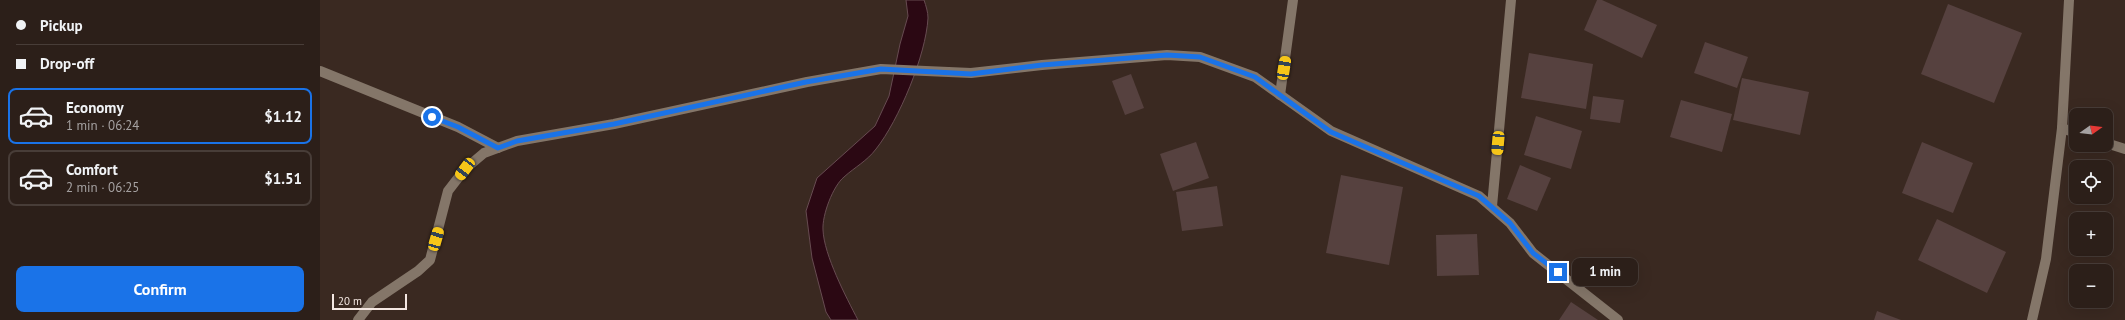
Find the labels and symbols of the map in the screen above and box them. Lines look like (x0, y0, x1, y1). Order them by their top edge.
car (1276, 55, 1292, 81)
route start (423, 108, 441, 126)
north arrow (2069, 108, 2113, 152)
car (1491, 131, 1505, 155)
car (453, 156, 477, 182)
car (427, 226, 445, 252)
callout: 1 min (1572, 258, 1638, 286)
route end (1549, 263, 1567, 281)
scale bar (332, 292, 407, 311)

